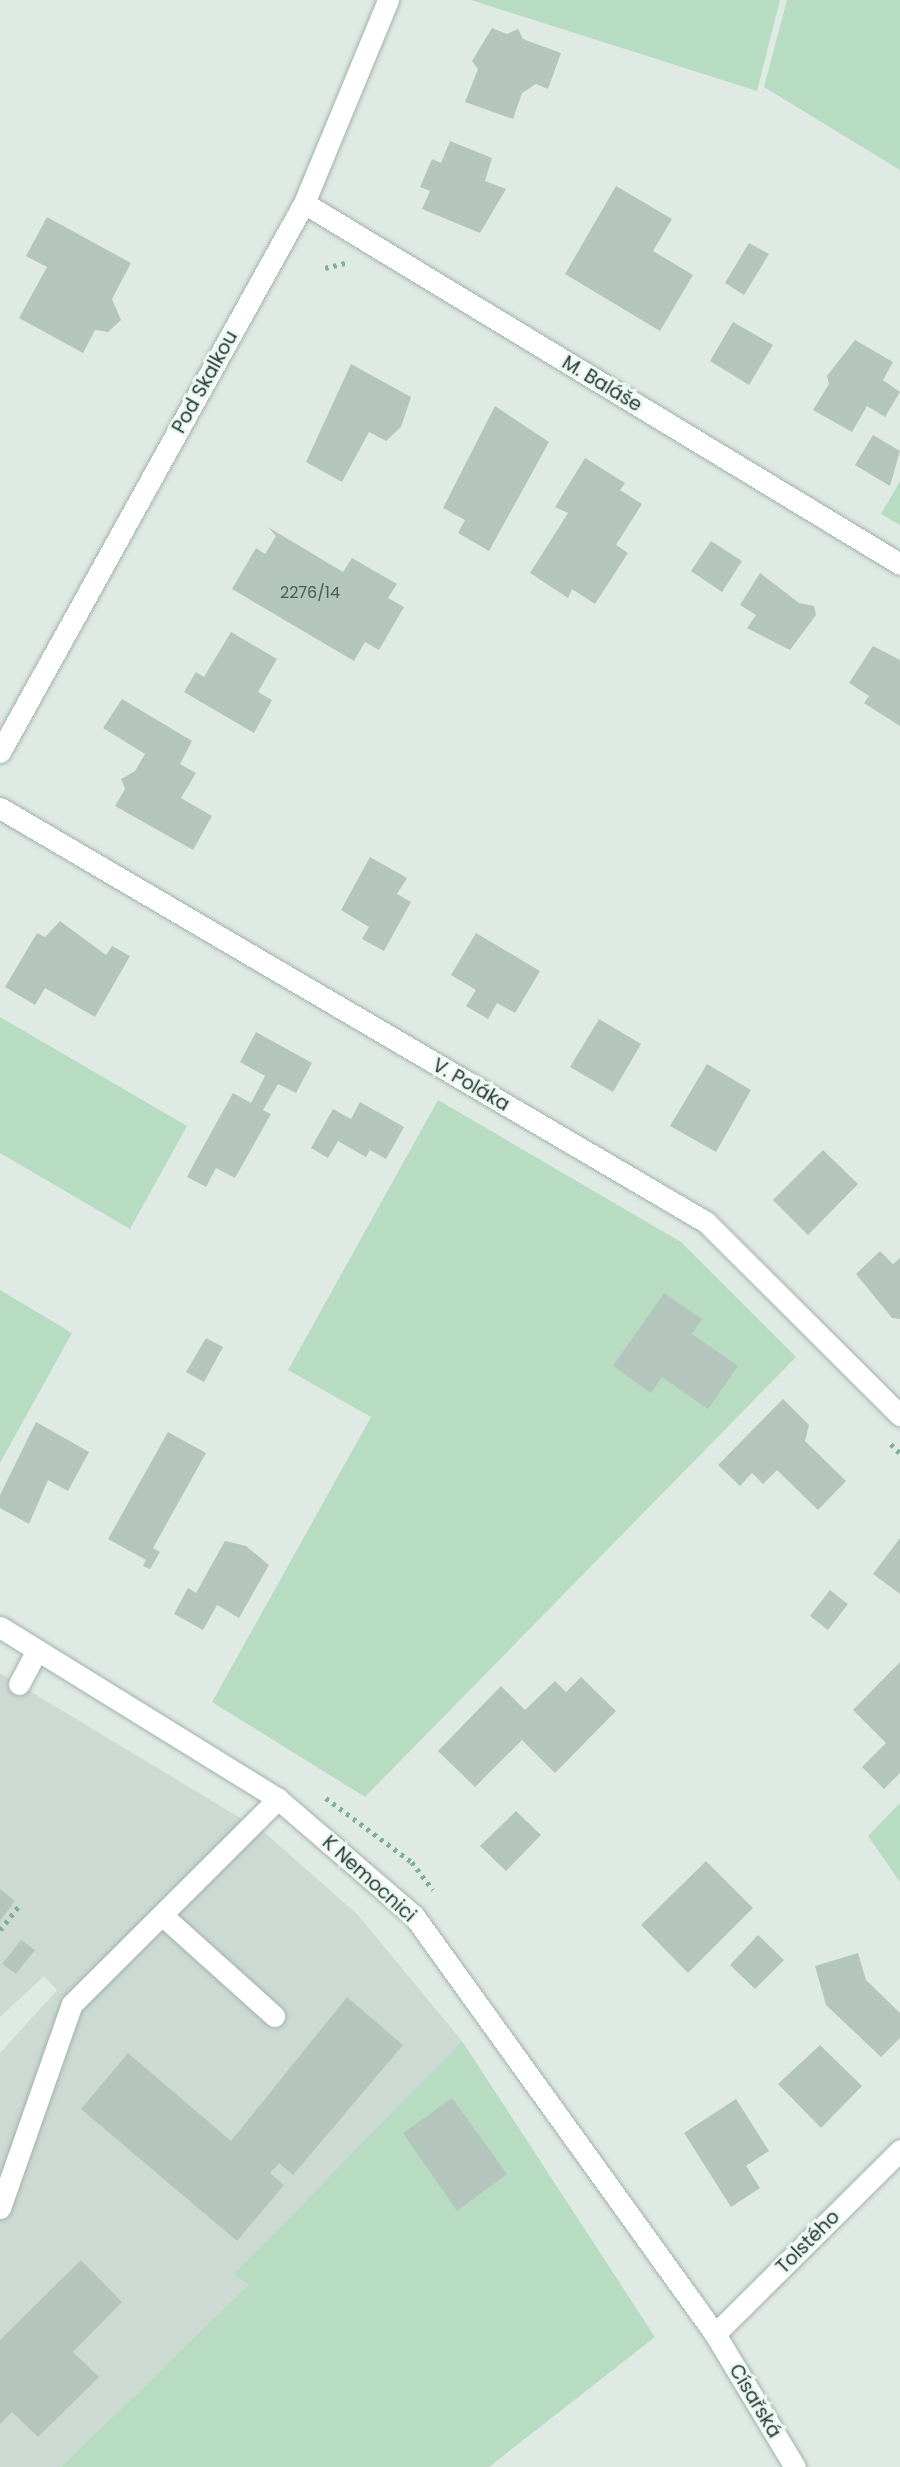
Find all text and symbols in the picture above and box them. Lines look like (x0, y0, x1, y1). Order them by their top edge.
street label: Pod Skalkou (167, 327, 243, 437)
street label: M. Baláše (558, 351, 646, 417)
house number: 2276/14 (280, 583, 340, 603)
street label: V. Poláka (428, 1054, 514, 1116)
street label: K Nemocnici (318, 1831, 420, 1927)
street label: Tolstého (772, 2206, 844, 2278)
street label: Císařská (724, 2360, 786, 2442)

